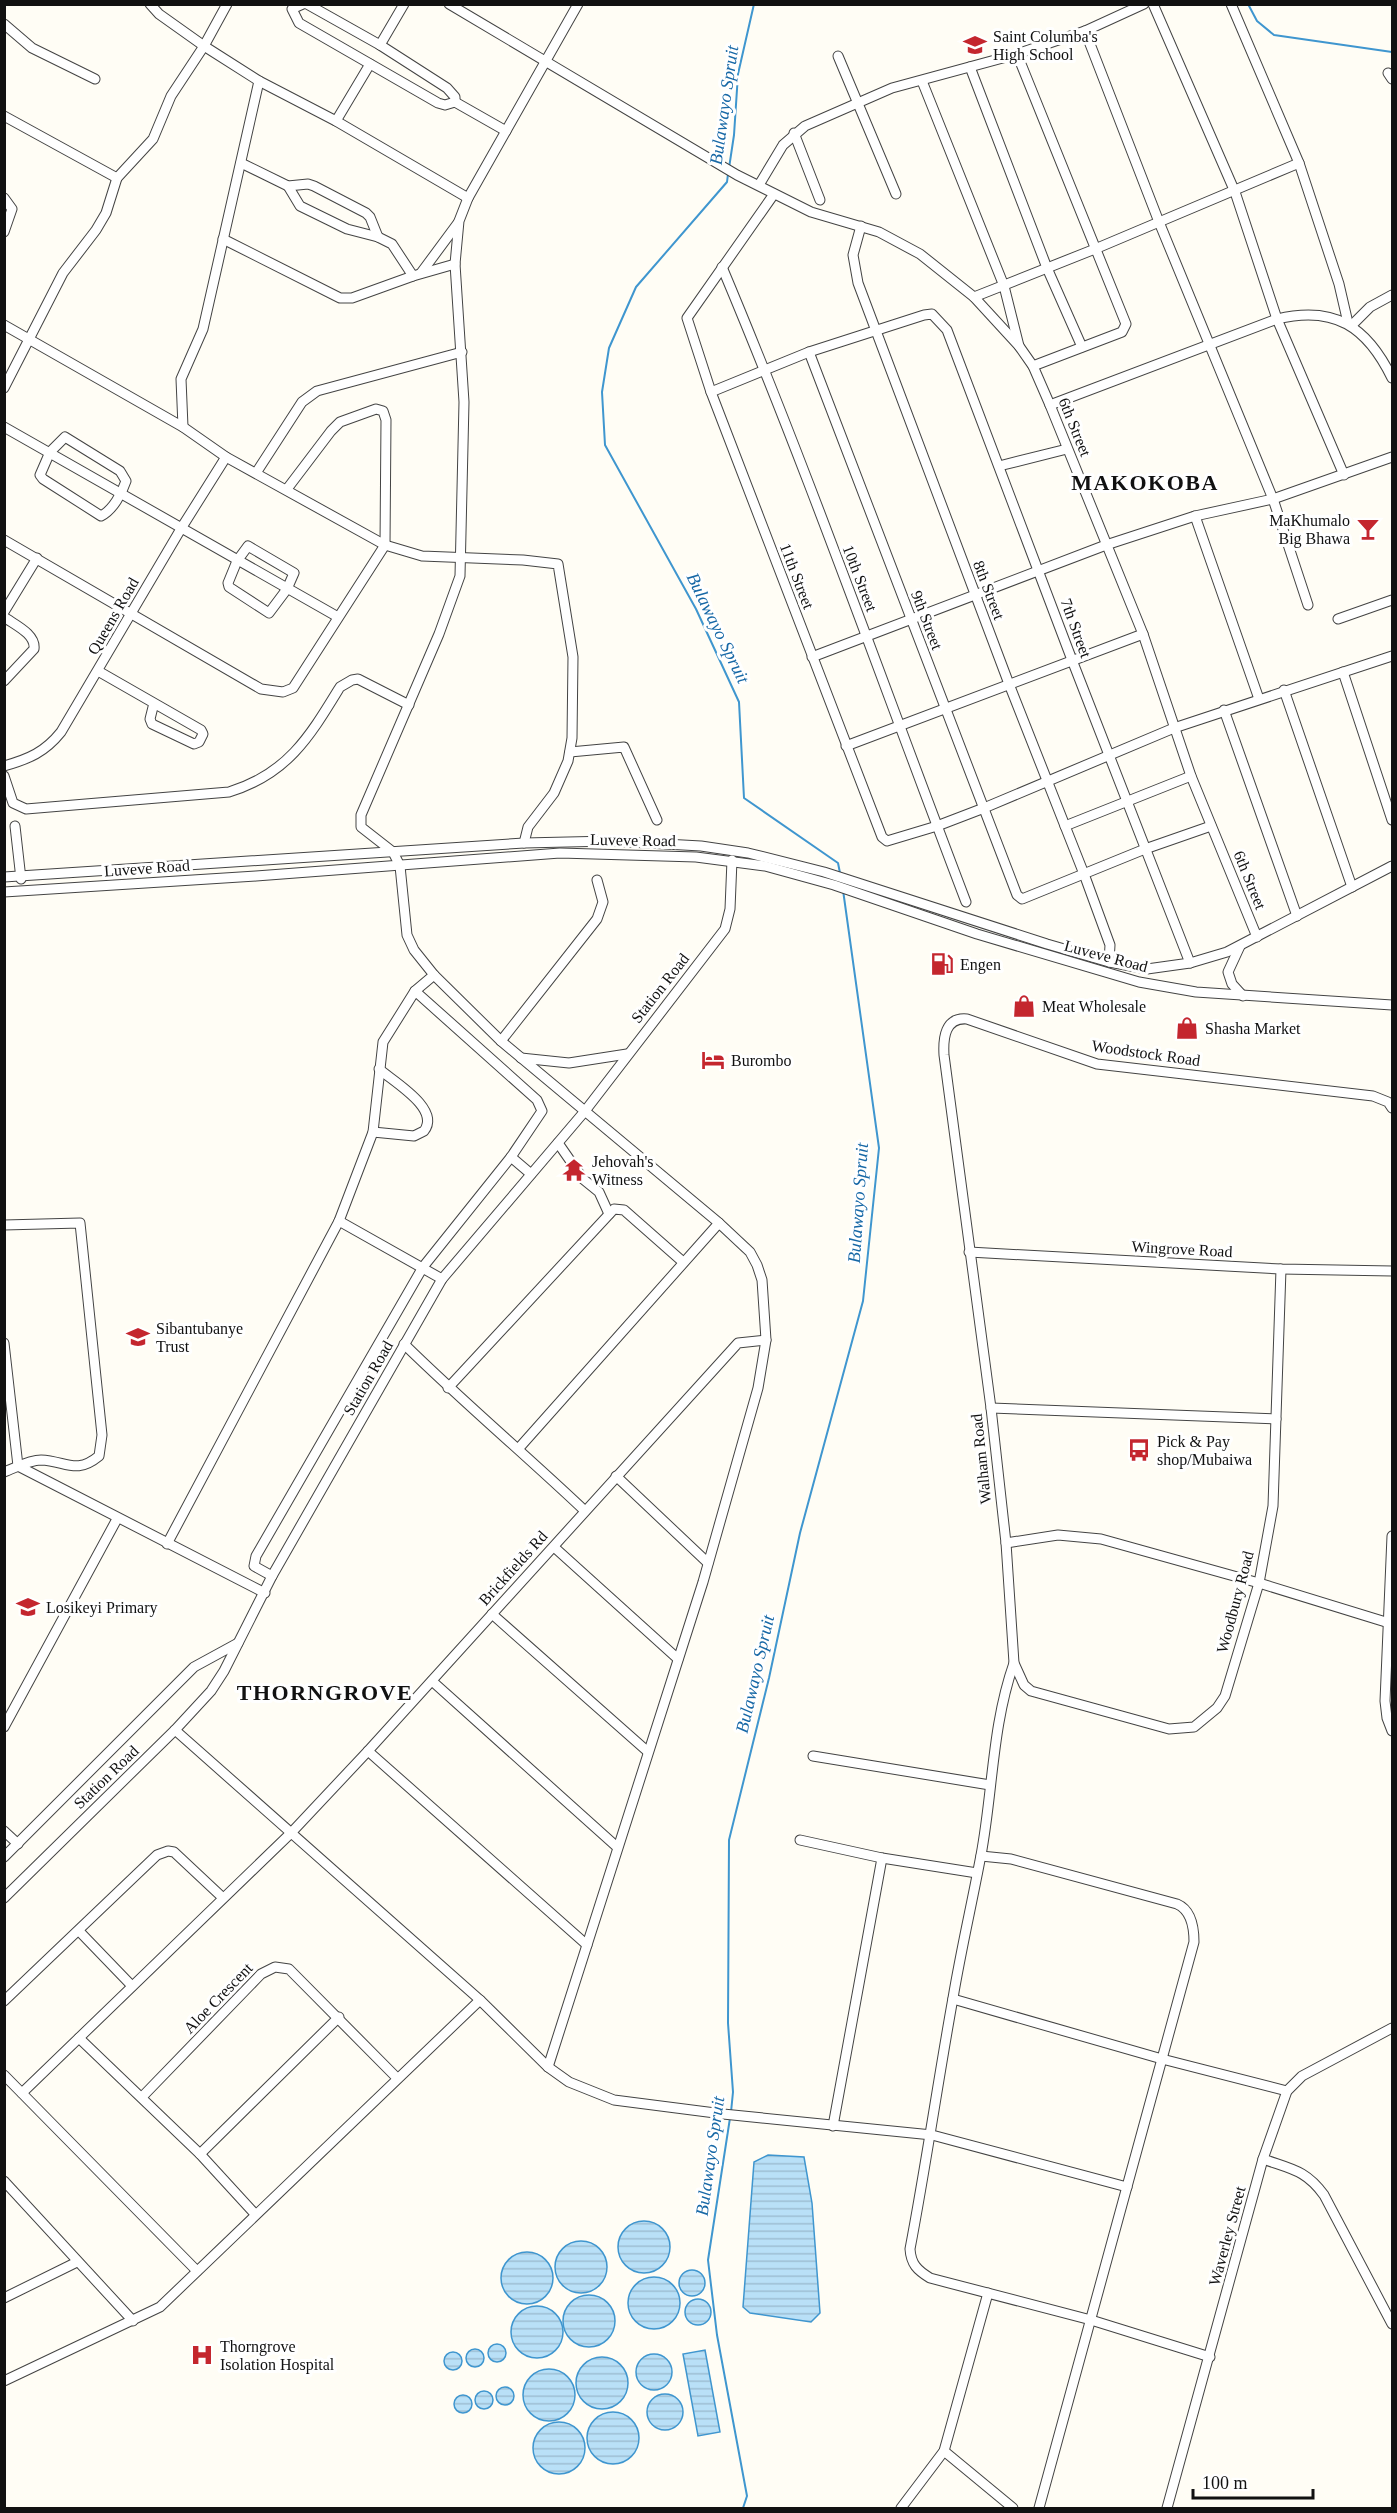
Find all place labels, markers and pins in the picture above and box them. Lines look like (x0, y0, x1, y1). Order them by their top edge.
place label: Saint Columba's High School (993, 28, 1098, 64)
school or university icon: Saint Columba's High School (962, 32, 988, 58)
place label: MaKhumalo Big Bhawa (1269, 512, 1350, 548)
bar icon: MaKhumalo Big Bhawa (1355, 516, 1381, 542)
fuel station icon: Engen (929, 951, 955, 977)
place label: Engen (960, 956, 1001, 974)
shop icon: Meat Wholesale (1011, 993, 1037, 1019)
place label: Meat Wholesale (1042, 998, 1146, 1015)
shop icon: Shasha Market (1174, 1015, 1200, 1041)
place label: Shasha Market (1205, 1020, 1301, 1037)
hotel icon: Burombo (700, 1047, 726, 1073)
place label: Burombo (731, 1052, 791, 1069)
place label: Jehovah's Witness (592, 1153, 654, 1188)
temple icon: Jehovah's Witness (561, 1157, 587, 1183)
place label: Sibantubanye Trust (156, 1320, 243, 1355)
school or university icon: Sibantubanye Trust (125, 1324, 151, 1350)
place label: Pick & Pay shop/Mubaiwa (1157, 1433, 1252, 1469)
bus stop icon: Pick & Pay shop/Mubaiwa (1126, 1437, 1152, 1463)
school or university icon: Losikeyi Primary (15, 1594, 41, 1620)
place label: Losikeyi Primary (46, 1599, 158, 1617)
place label: Thorngrove Isolation Hospital (220, 2338, 335, 2374)
hospital icon: Thorngrove Isolation Hospital (189, 2342, 215, 2368)

